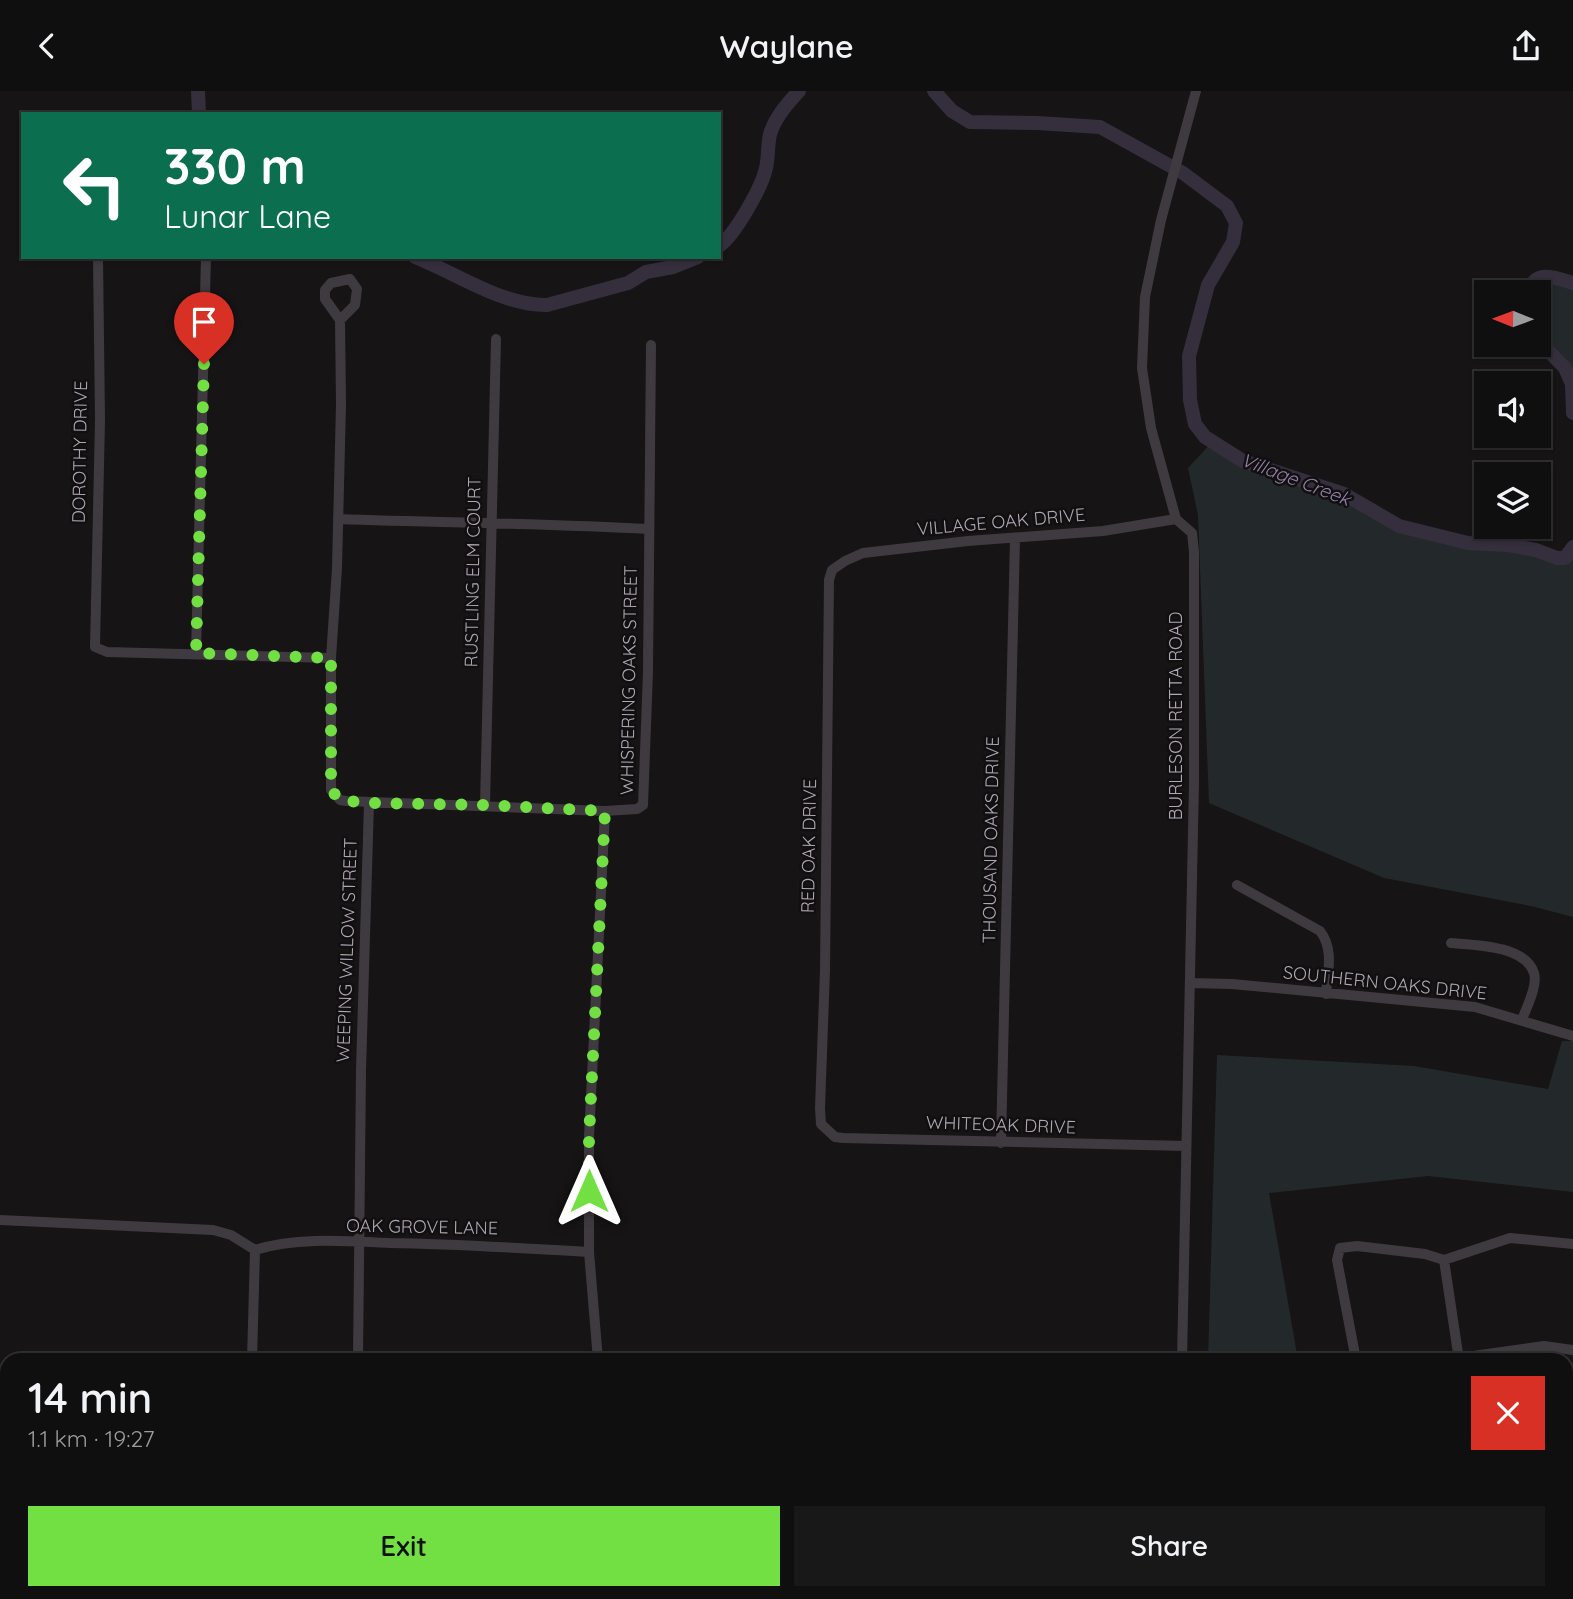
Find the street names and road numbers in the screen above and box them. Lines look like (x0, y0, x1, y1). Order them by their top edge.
street label: DOROTHY DRIVE (67, 381, 92, 523)
street label: RUSTLING ELM COURT (459, 476, 486, 668)
street label: VILLAGE OAK DRIVE (916, 503, 1086, 540)
street label: WHISPERING OAKS STREET (615, 565, 642, 795)
street label: BURLESON RETTA ROAD (1164, 612, 1187, 820)
street label: THOUSAND OAKS DRIVE (977, 736, 1004, 944)
street label: RED OAK DRIVE (796, 779, 821, 913)
street label: WEEPING WILLOW STREET (331, 837, 362, 1063)
street label: SOUTHERN OAKS DRIVE (1282, 960, 1488, 1005)
street label: WHITEOAK DRIVE (926, 1110, 1076, 1139)
street label: OAK GROVE LANE (346, 1214, 498, 1239)

